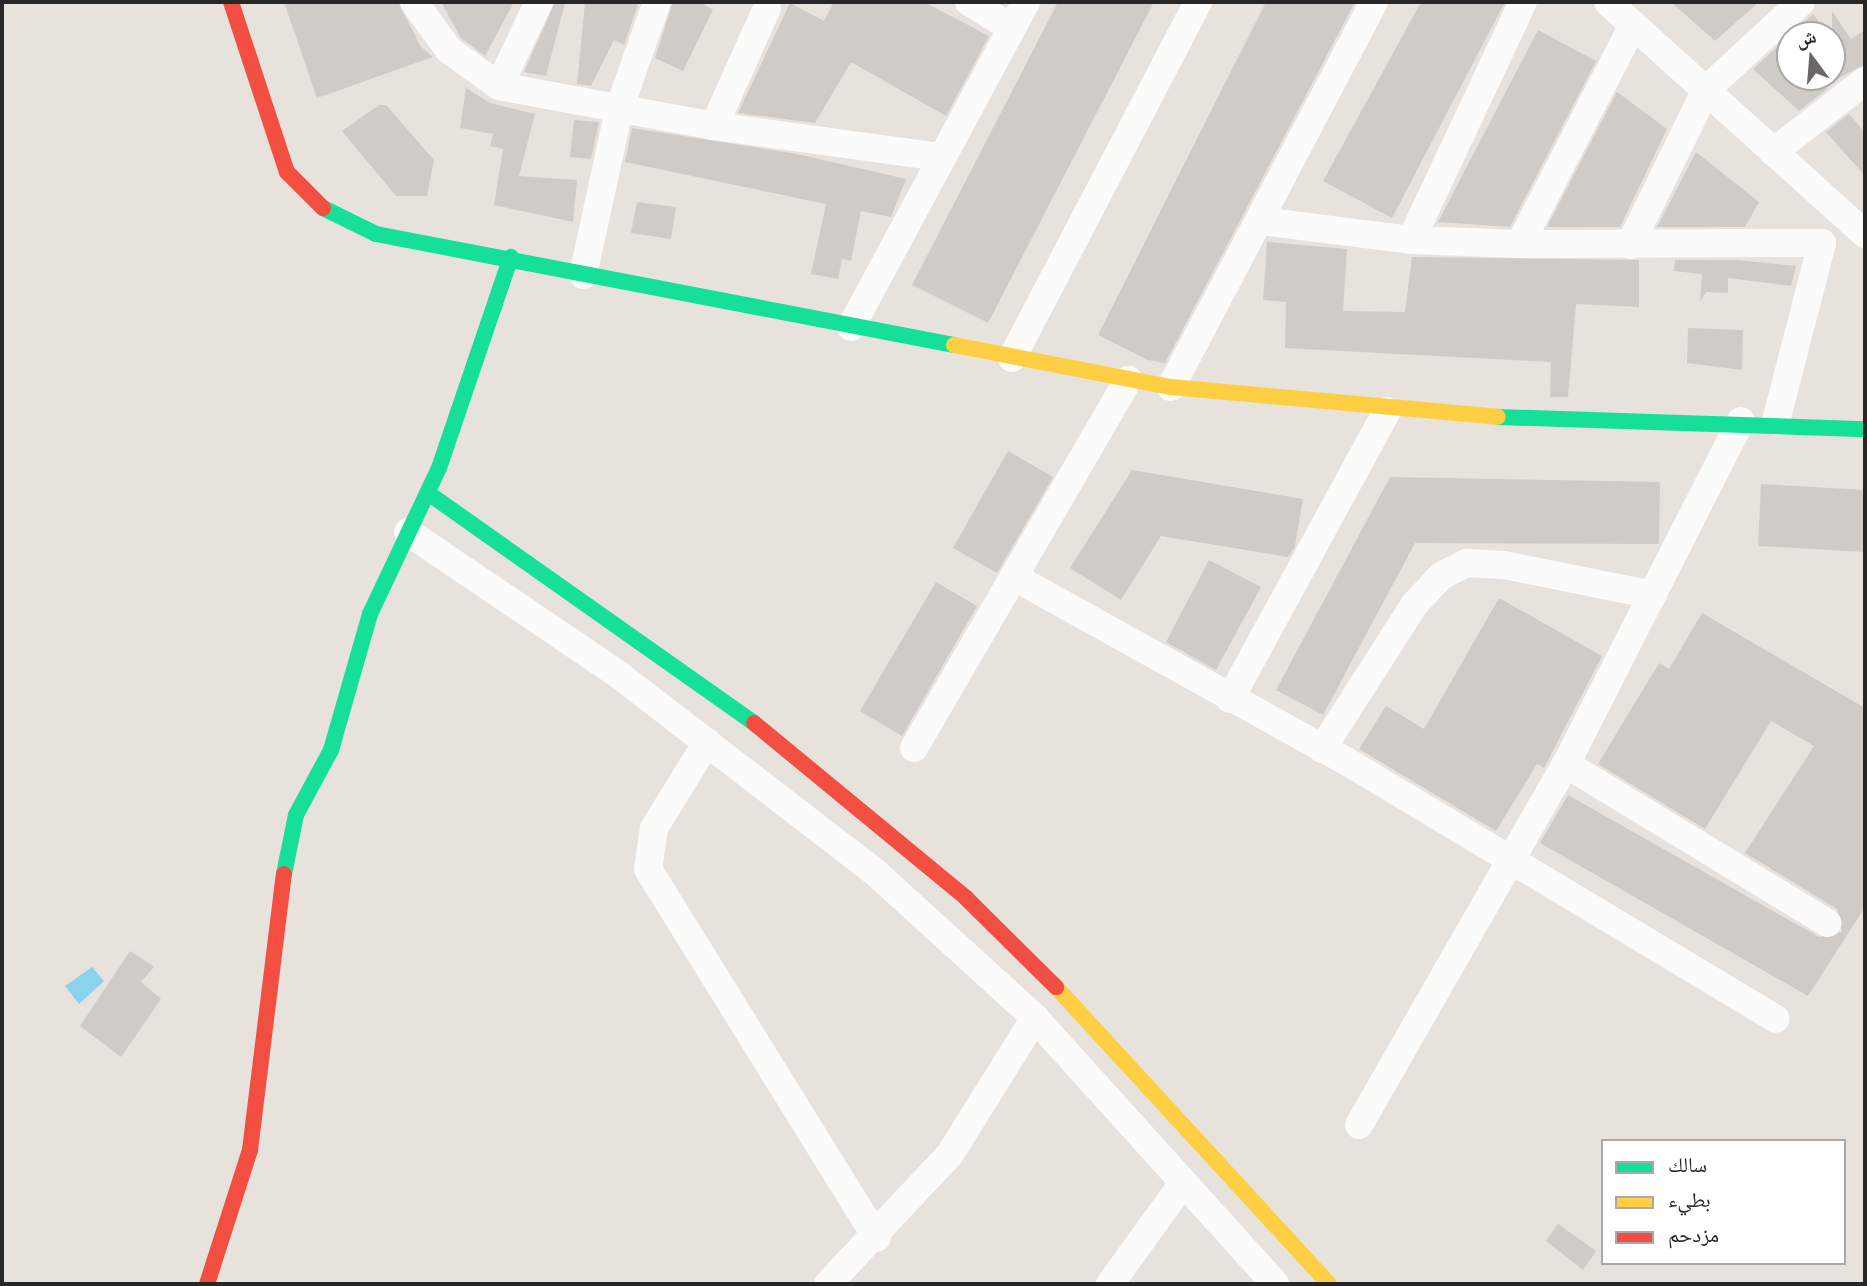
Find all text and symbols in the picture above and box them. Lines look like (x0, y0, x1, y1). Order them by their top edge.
north arrow (1776, 21, 1846, 91)
text: ش (1792, 22, 1819, 53)
legend (1601, 1139, 1846, 1265)
text: سالك (1668, 1150, 1707, 1178)
text: بطيء (1668, 1185, 1711, 1213)
text: مزدحم (1668, 1220, 1719, 1248)

